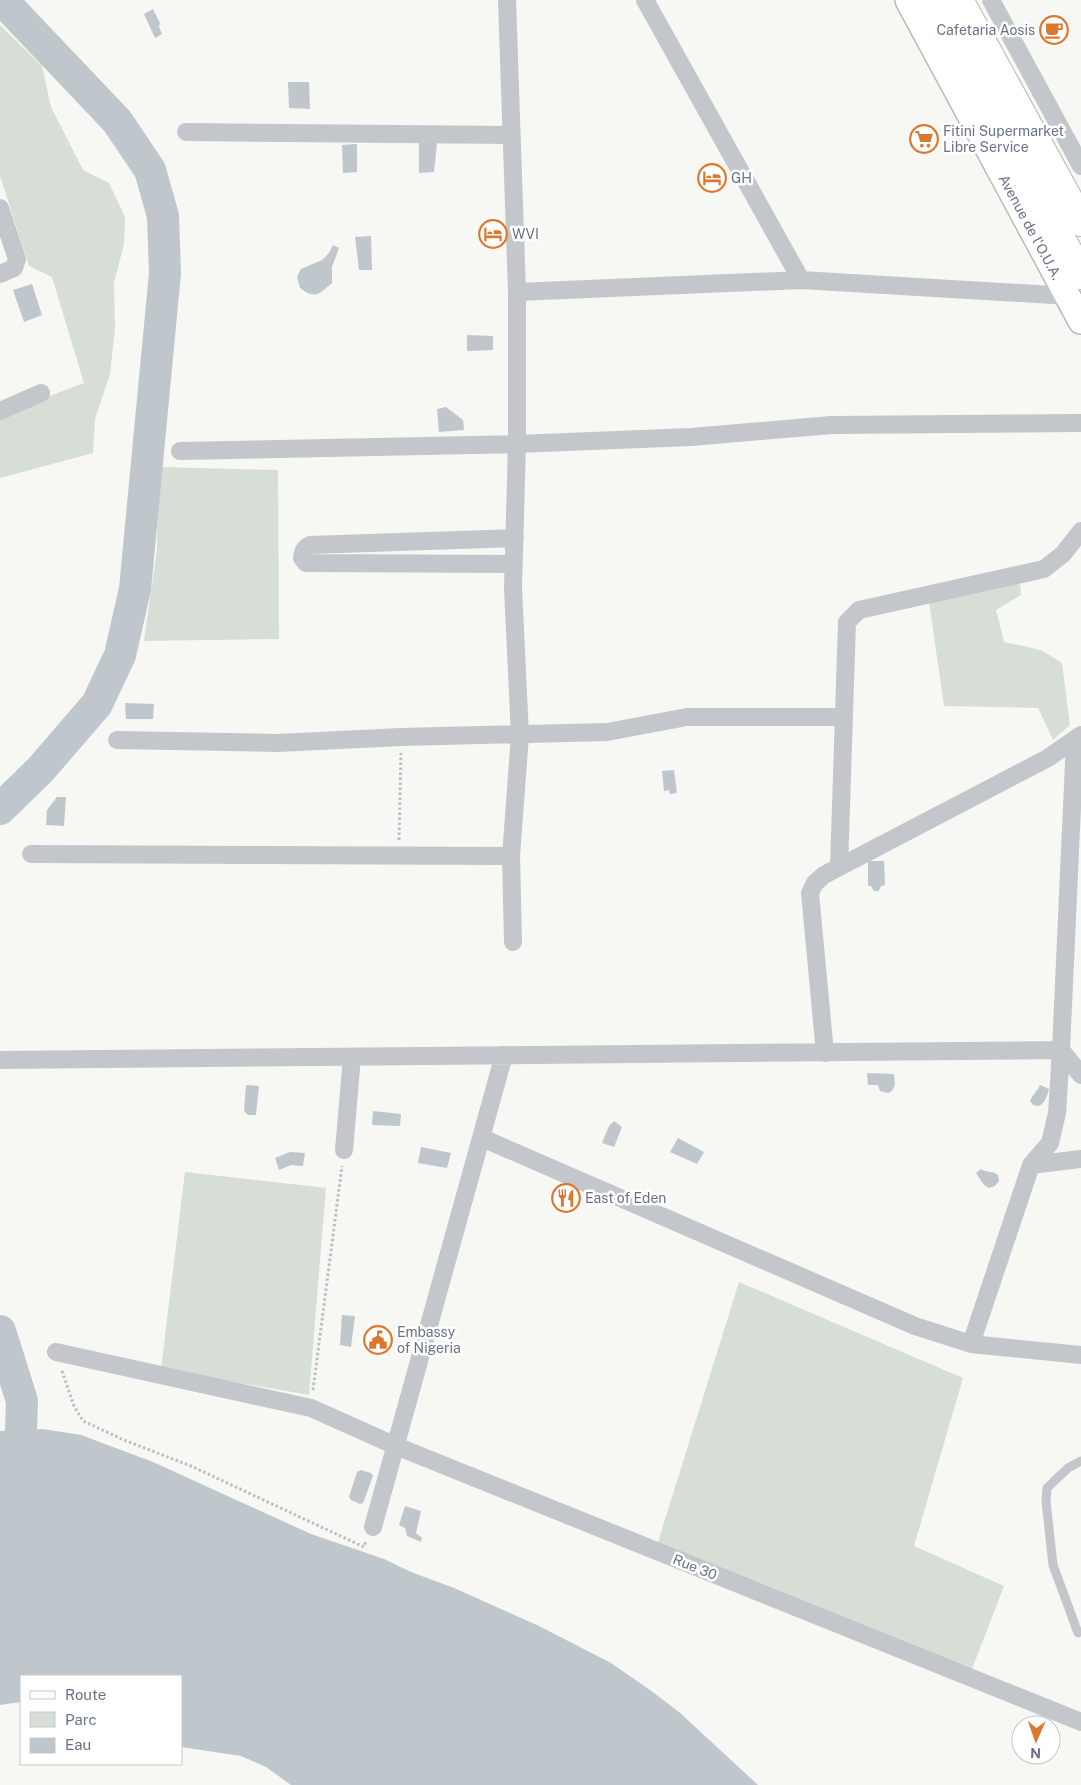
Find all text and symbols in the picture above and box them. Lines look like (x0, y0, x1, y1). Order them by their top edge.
cafe icon: Cafetaria Aosis (1039, 15, 1069, 45)
place label: Cafetaria Aosis (936, 22, 1035, 38)
place label: Fitini Supermarket Libre Service (943, 123, 1064, 155)
supermarket icon: Fitini Supermarket Libre Service (909, 124, 939, 154)
hotel icon: GH (697, 163, 727, 193)
place label: GH (731, 170, 752, 186)
street label: Avenue de l'O.U.A. (996, 172, 1065, 282)
hotel icon: WVI (478, 219, 508, 249)
place label: WVI (512, 226, 539, 242)
restaurant icon: East of Eden (551, 1183, 581, 1213)
place label: East of Eden (585, 1190, 666, 1206)
place label: Embassy of Nigeria (397, 1324, 461, 1356)
public building icon: Embassy of Nigeria (363, 1325, 393, 1355)
street label: Rue 30 (671, 1551, 719, 1583)
legend (20, 1675, 182, 1765)
text: Route (65, 1686, 106, 1703)
text: Parc (65, 1711, 97, 1728)
north arrow (1011, 1715, 1061, 1765)
text: Eau (65, 1736, 91, 1753)
text: N (1030, 1745, 1041, 1761)

